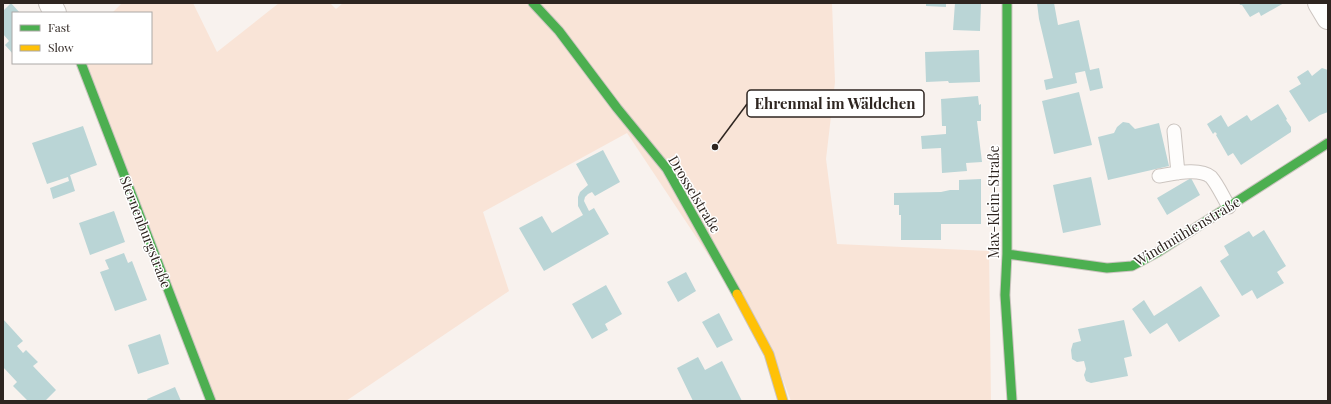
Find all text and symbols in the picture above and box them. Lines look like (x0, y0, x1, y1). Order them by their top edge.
legend (12, 12, 152, 64)
text: Fast (48, 19, 71, 35)
text: Slow (48, 39, 74, 55)
callout: Ehrenmal im Wäldchen (747, 90, 924, 117)
text: Ehrenmal im Wäldchen (755, 93, 916, 113)
street label: Max-Klein-Straße (984, 145, 1003, 259)
street label: Drosselstraße (664, 152, 726, 236)
street label: Sternenburgstraße (116, 173, 176, 291)
street label: Windmühlenstraße (1130, 192, 1244, 271)

